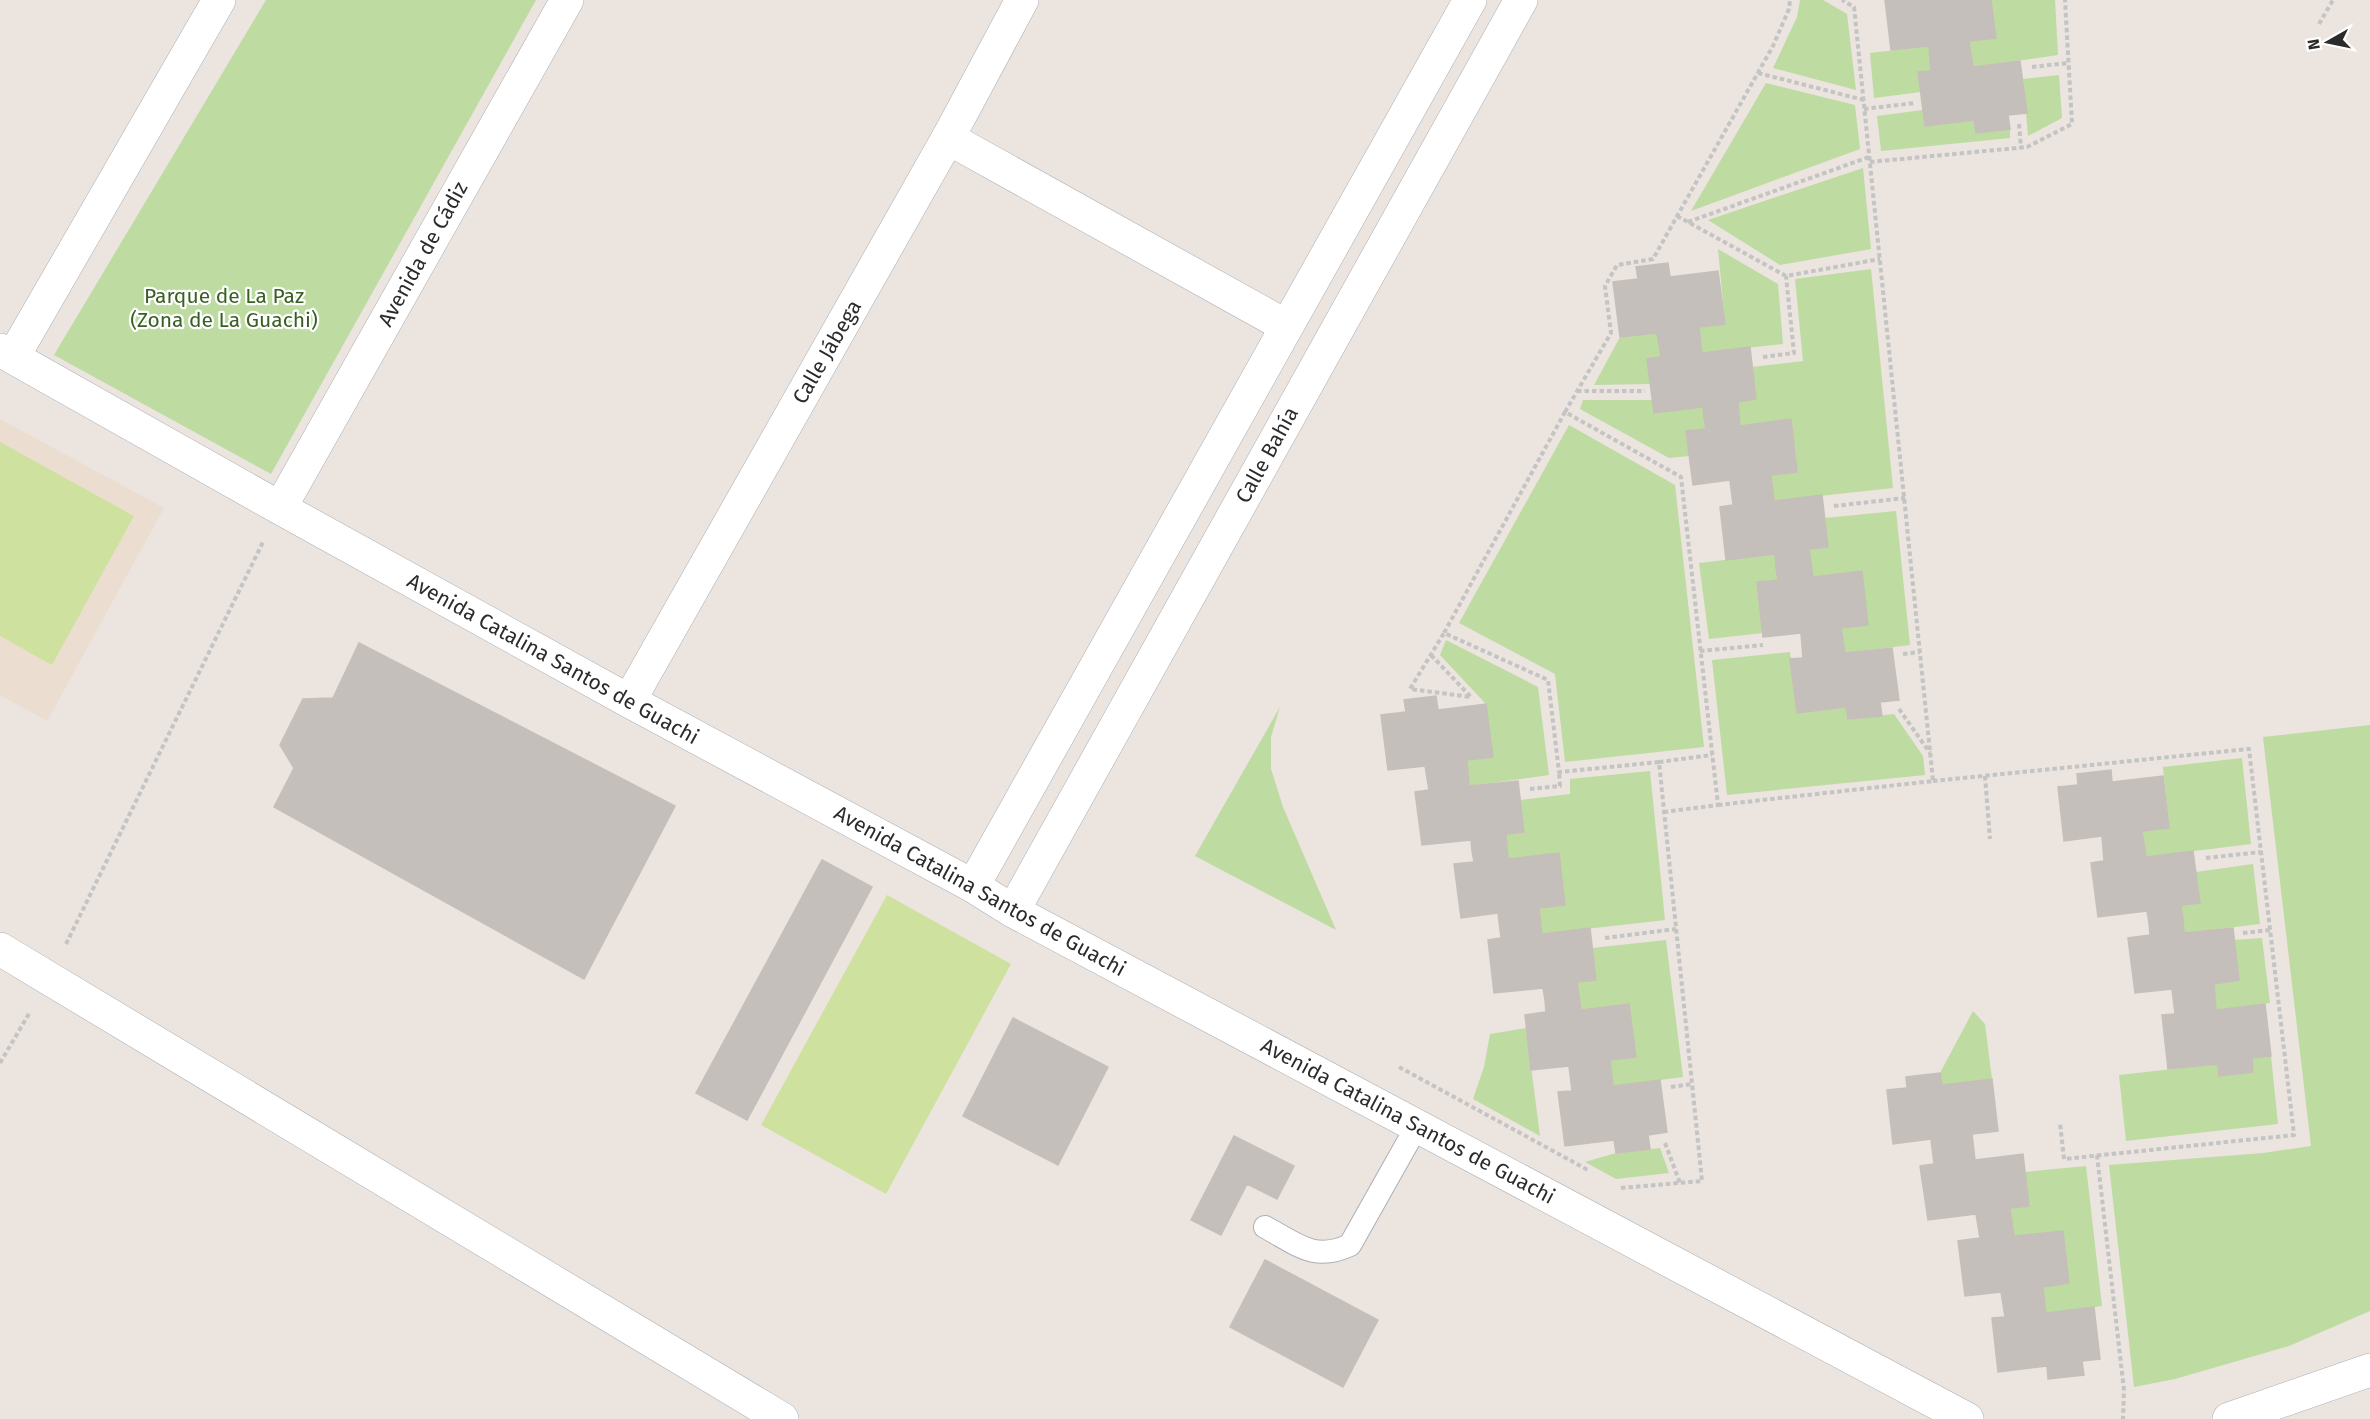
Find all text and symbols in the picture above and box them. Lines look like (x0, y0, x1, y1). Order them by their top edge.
north arrow (2298, 12, 2358, 72)
text: N (2303, 38, 2324, 51)
street label: Avenida de Cádiz (372, 177, 474, 331)
park label: Parque de La Paz (Zona de La Guachi) (130, 283, 318, 333)
street label: Calle Jábega (787, 295, 867, 409)
street label: Calle Bahía (1230, 402, 1304, 508)
street label: Avenida Catalina Santos de Guachi (403, 568, 703, 750)
street label: Avenida Catalina Santos de Guachi (830, 800, 1130, 982)
street label: Avenida Catalina Santos de Guachi (1257, 1032, 1559, 1210)

